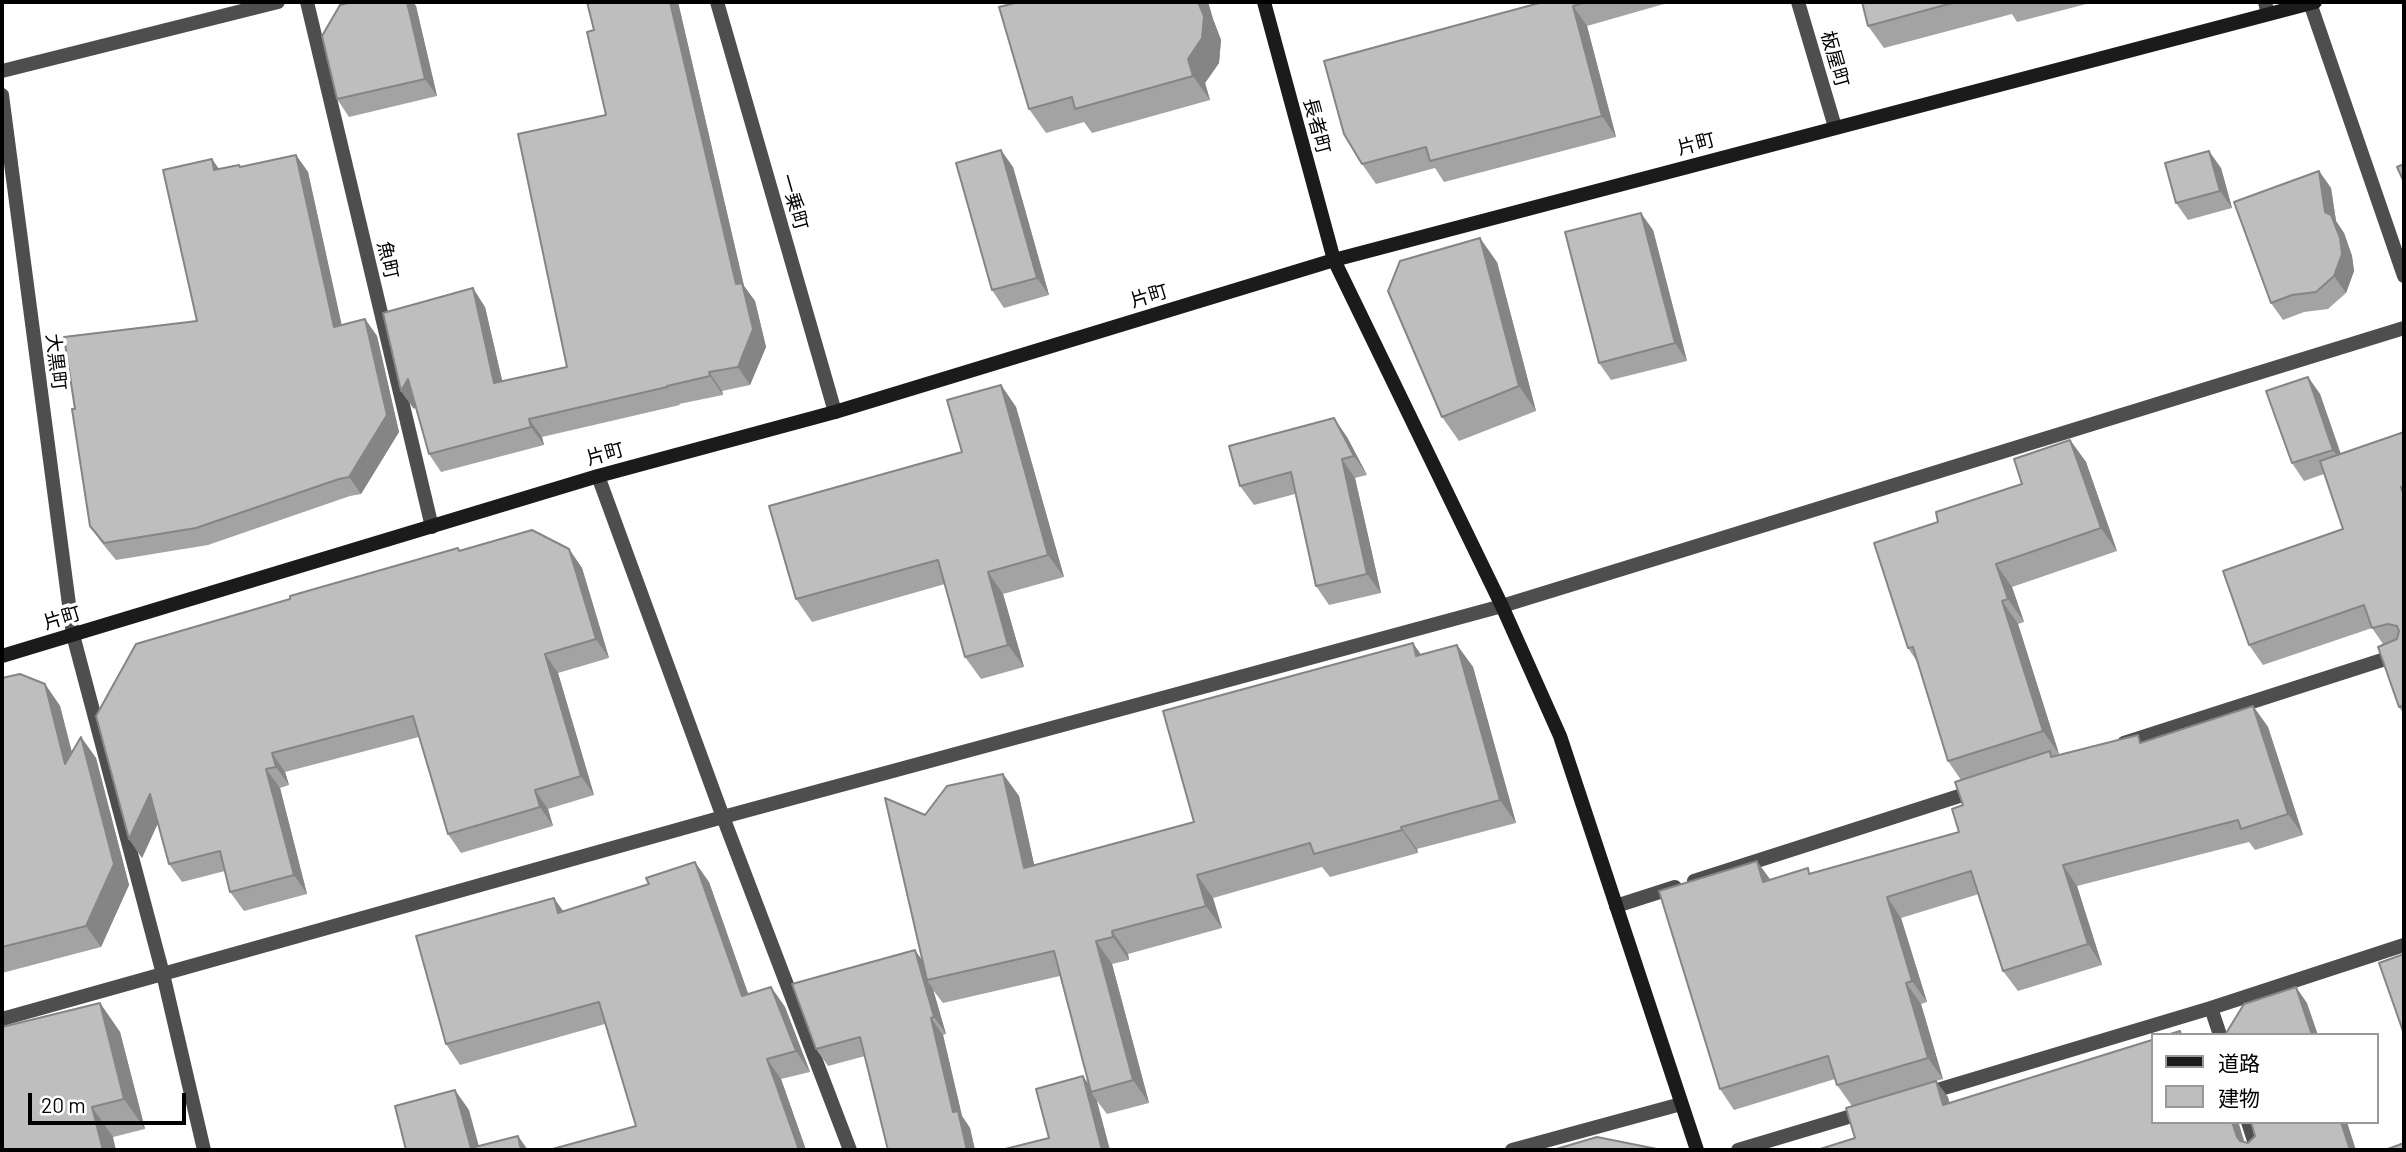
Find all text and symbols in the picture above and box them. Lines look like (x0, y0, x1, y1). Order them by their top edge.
street label: 板屋町 (1816, 28, 1854, 90)
street label: 長者町 (1299, 96, 1335, 156)
street label: 片町 (1675, 128, 1717, 160)
street label: 一乗町 (775, 171, 813, 233)
street label: 魚町 (373, 239, 403, 281)
street label: 片町 (1127, 280, 1171, 312)
street label: 大黒町 (41, 332, 71, 392)
street label: 片町 (584, 438, 626, 470)
street label: 片町 (40, 602, 84, 634)
legend (2150, 1033, 2378, 1124)
text: 道路 (2218, 1050, 2260, 1075)
scale bar (32, 1078, 189, 1122)
text: 建物 (2218, 1085, 2260, 1110)
text: 20 m (41, 1092, 86, 1117)

